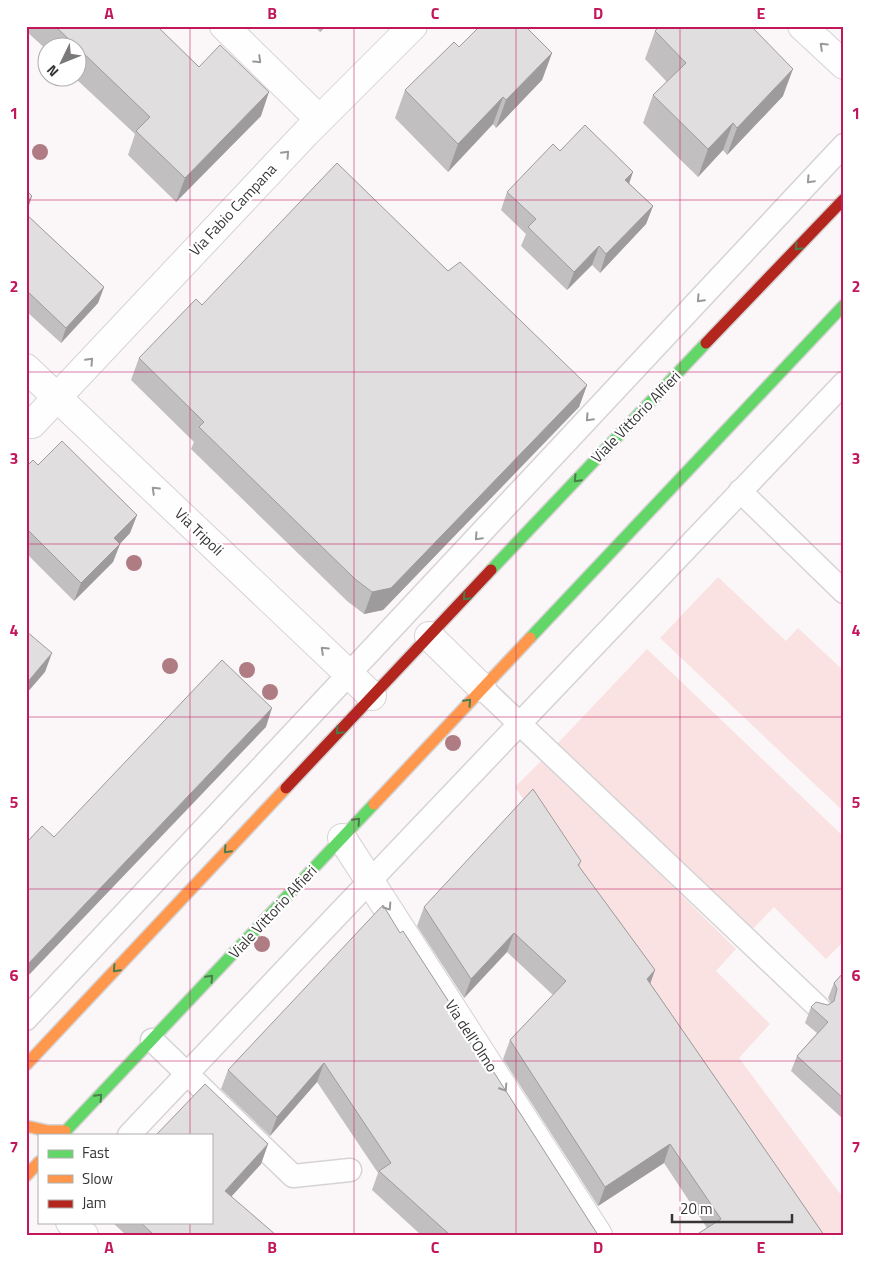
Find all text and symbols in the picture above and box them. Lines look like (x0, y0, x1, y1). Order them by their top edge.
text: A (104, 1, 114, 25)
text: B (267, 1, 277, 25)
text: C (431, 1, 440, 25)
text: D (593, 1, 603, 25)
text: E (757, 1, 766, 25)
north arrow (38, 38, 88, 88)
one-way arrow (820, 43, 829, 52)
one-way arrow (253, 54, 262, 63)
text: N (41, 60, 63, 82)
text: 1 (10, 101, 18, 125)
text: 1 (852, 101, 860, 125)
one-way arrow (280, 151, 289, 160)
street label: Via Fabio Campana (184, 158, 282, 261)
one-way arrow (807, 175, 816, 184)
one-way arrow (795, 241, 804, 250)
text: 2 (10, 274, 18, 298)
text: 2 (852, 274, 860, 298)
one-way arrow (697, 294, 706, 303)
one-way arrow (84, 358, 93, 367)
street label: Viale Vittorio Alfieri (585, 365, 686, 468)
one-way arrow (586, 412, 595, 421)
text: 3 (10, 446, 18, 470)
text: 3 (852, 446, 860, 470)
one-way arrow (574, 473, 583, 482)
one-way arrow (152, 487, 161, 496)
street label: Via Tripoli (170, 502, 229, 561)
one-way arrow (475, 531, 484, 540)
one-way arrow (463, 592, 472, 601)
text: 4 (10, 618, 19, 642)
text: 4 (852, 618, 861, 642)
one-way arrow (320, 647, 329, 656)
one-way arrow (462, 699, 471, 708)
one-way arrow (336, 726, 345, 735)
text: 5 (10, 790, 19, 814)
text: 5 (852, 790, 861, 814)
one-way arrow (351, 818, 360, 827)
one-way arrow (224, 844, 233, 853)
street label: Viale Vittorio Alfieri (223, 860, 322, 964)
one-way arrow (382, 902, 392, 911)
text: 6 (10, 963, 19, 987)
one-way arrow (113, 963, 122, 972)
text: 6 (852, 963, 861, 987)
one-way arrow (204, 975, 213, 984)
street label: Via dell'Olmo (439, 995, 503, 1077)
one-way arrow (498, 1083, 508, 1092)
one-way arrow (94, 1093, 103, 1102)
legend (38, 1134, 212, 1224)
text: 7 (10, 1135, 18, 1159)
text: 7 (852, 1135, 860, 1159)
text: Fast (82, 1141, 110, 1164)
text: Slow (82, 1167, 113, 1190)
text: Jam (82, 1191, 106, 1214)
scale bar (672, 1191, 792, 1223)
text: 20 m (680, 1197, 713, 1220)
text: A (104, 1235, 114, 1259)
text: B (267, 1235, 277, 1259)
text: C (431, 1235, 440, 1259)
text: D (593, 1235, 603, 1259)
text: E (757, 1235, 766, 1259)

